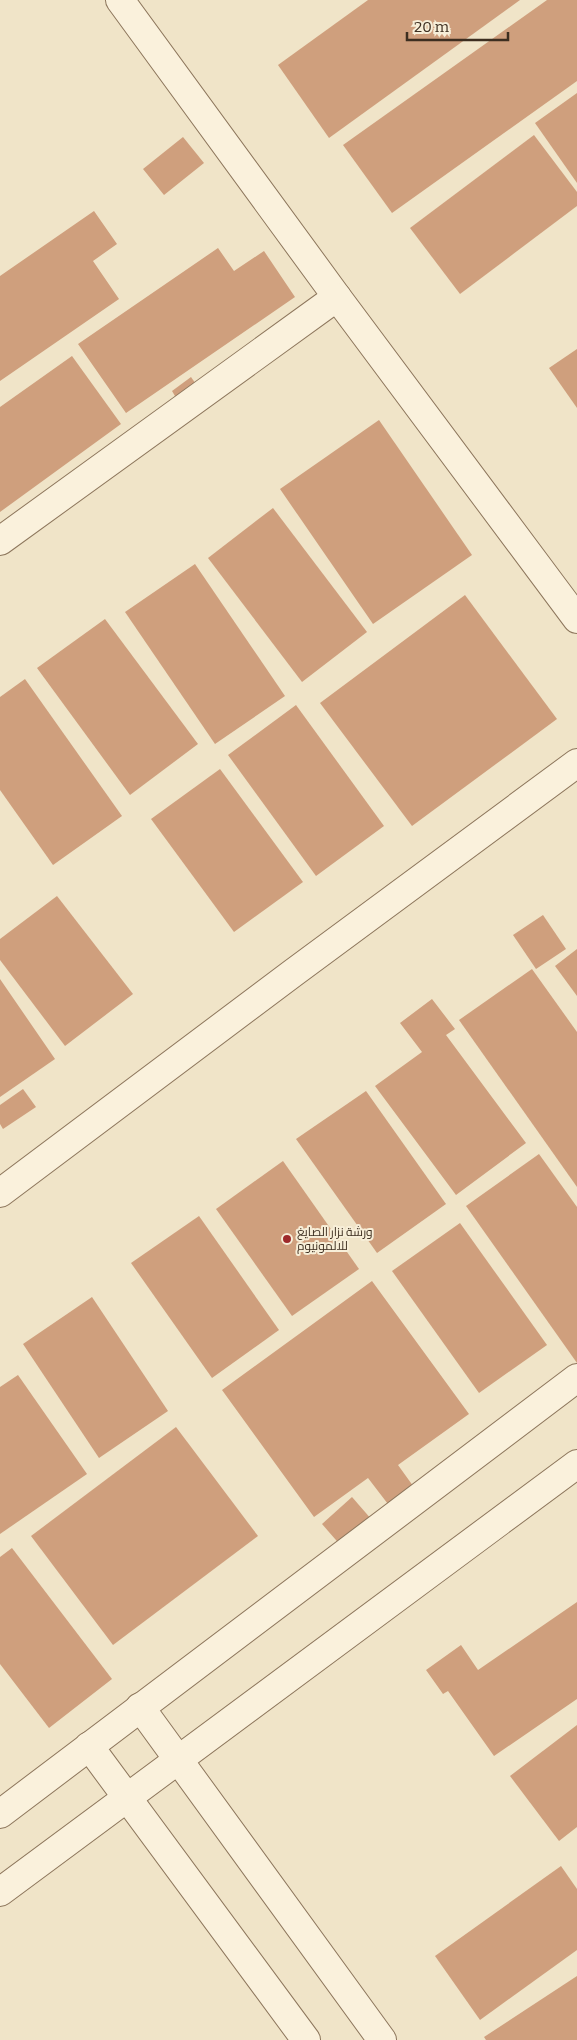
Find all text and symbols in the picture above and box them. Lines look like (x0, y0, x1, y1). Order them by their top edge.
scale bar (407, 10, 508, 42)
text: 20 m (414, 18, 450, 36)
place label: ورشة نزار الصايغ للالمونيوم (297, 1225, 373, 1254)
marker: ورشة نزار الصايغ للالمونيوم (281, 1233, 293, 1245)

